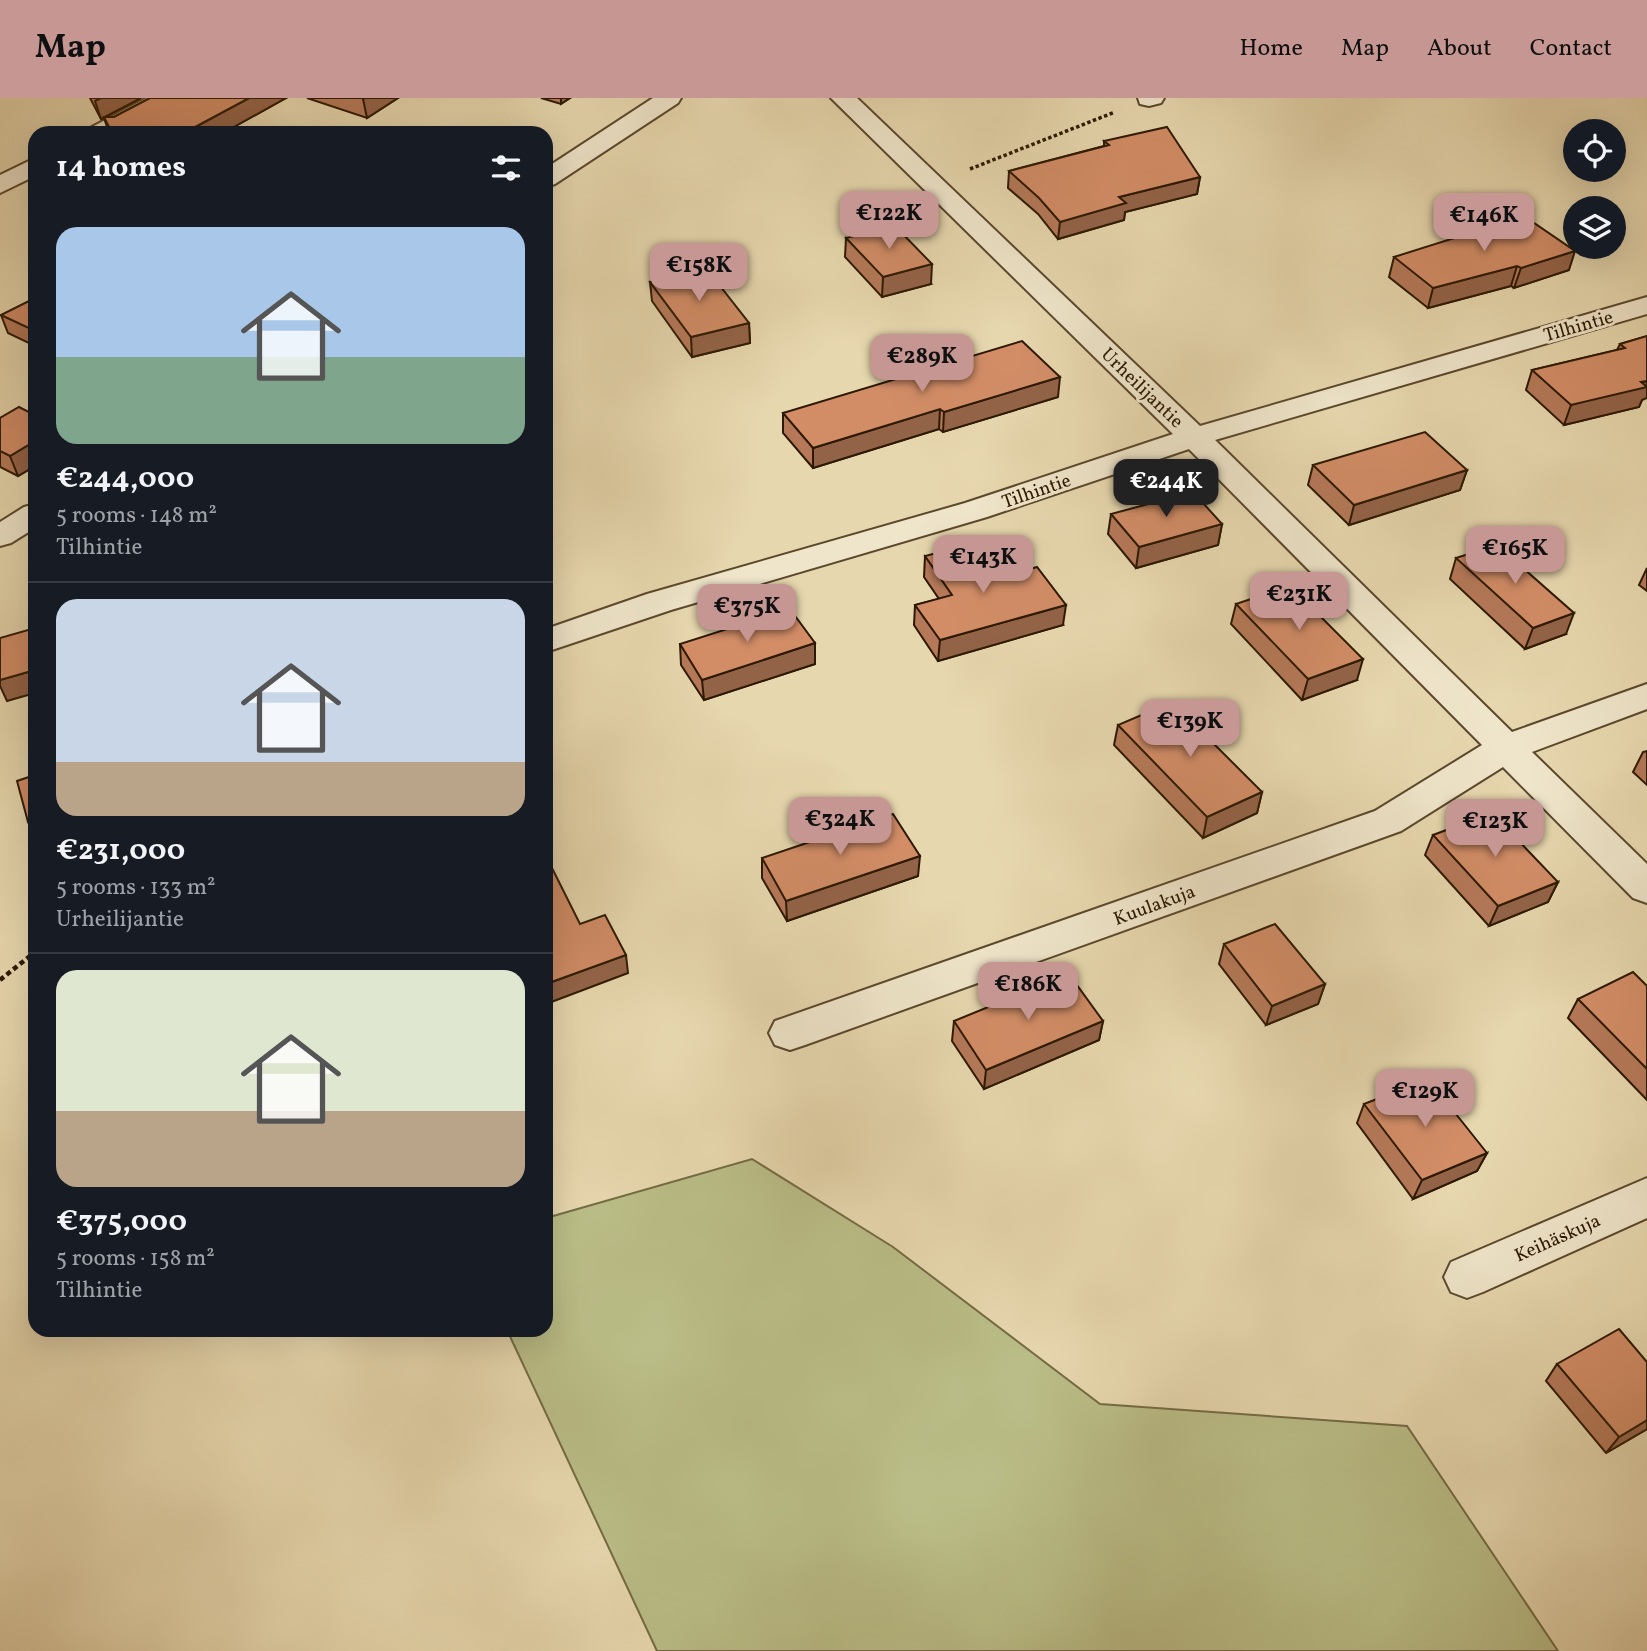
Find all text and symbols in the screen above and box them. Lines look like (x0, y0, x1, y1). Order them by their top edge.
text: Map (35, 26, 106, 72)
text: Home (1239, 32, 1303, 66)
text: Map (1341, 32, 1389, 66)
text: About (1427, 32, 1492, 66)
text: Contact (1530, 32, 1612, 66)
map controls (1563, 119, 1626, 259)
button: locate (1563, 119, 1626, 182)
text: 14 homes (56, 147, 186, 189)
icon: filters (487, 149, 525, 187)
pin: €122K (840, 192, 938, 251)
pin: €146K (1435, 194, 1533, 253)
button: layers (1563, 196, 1626, 259)
text: €122K (856, 198, 922, 230)
text: €146K (1449, 200, 1519, 232)
pin: €158K (650, 244, 748, 303)
text: €158K (666, 250, 732, 282)
icon: home (228, 273, 354, 399)
street label: Tilhintie (1541, 305, 1616, 349)
pin: €289K (873, 334, 971, 394)
text: €289K (887, 341, 957, 373)
street label: Urheilijantie (1095, 342, 1189, 434)
text: €244,000 (56, 458, 194, 500)
pin: €244K (1117, 460, 1215, 519)
text: €244K (1129, 466, 1203, 498)
street label: Tilhintie (999, 468, 1075, 516)
text: 5 rooms · 148 m² (56, 500, 217, 532)
pin: €165K (1466, 526, 1564, 586)
text: Tilhintie (56, 532, 142, 564)
text: €165K (1482, 533, 1548, 565)
pin: €143K (934, 536, 1032, 595)
text: €143K (949, 542, 1017, 574)
pin: €231K (1250, 573, 1348, 632)
text: €231K (1266, 579, 1332, 611)
pin: €375K (698, 584, 796, 644)
text: €375K (713, 591, 781, 623)
icon: home (228, 645, 354, 771)
pin: €139K (1141, 700, 1239, 759)
text: €139K (1157, 706, 1223, 738)
pin: €324K (791, 798, 889, 857)
pin: €123K (1446, 800, 1544, 859)
text: €324K (805, 804, 875, 836)
text: €123K (1462, 806, 1528, 838)
text: €231,000 (56, 830, 185, 872)
text: 5 rooms · 133 m² (56, 872, 216, 904)
street label: Kuulakuja (1110, 879, 1199, 933)
text: Urheilijantie (56, 904, 184, 936)
pin: €186K (979, 962, 1077, 1022)
text: €186K (994, 969, 1062, 1001)
icon: home (228, 1016, 354, 1142)
pin: €129K (1376, 1070, 1474, 1129)
text: €129K (1391, 1076, 1459, 1108)
text: €375,000 (56, 1201, 187, 1243)
street label: Keihäskuja (1511, 1208, 1605, 1269)
text: 5 rooms · 158 m² (56, 1243, 215, 1275)
text: Tilhintie (56, 1275, 142, 1307)

